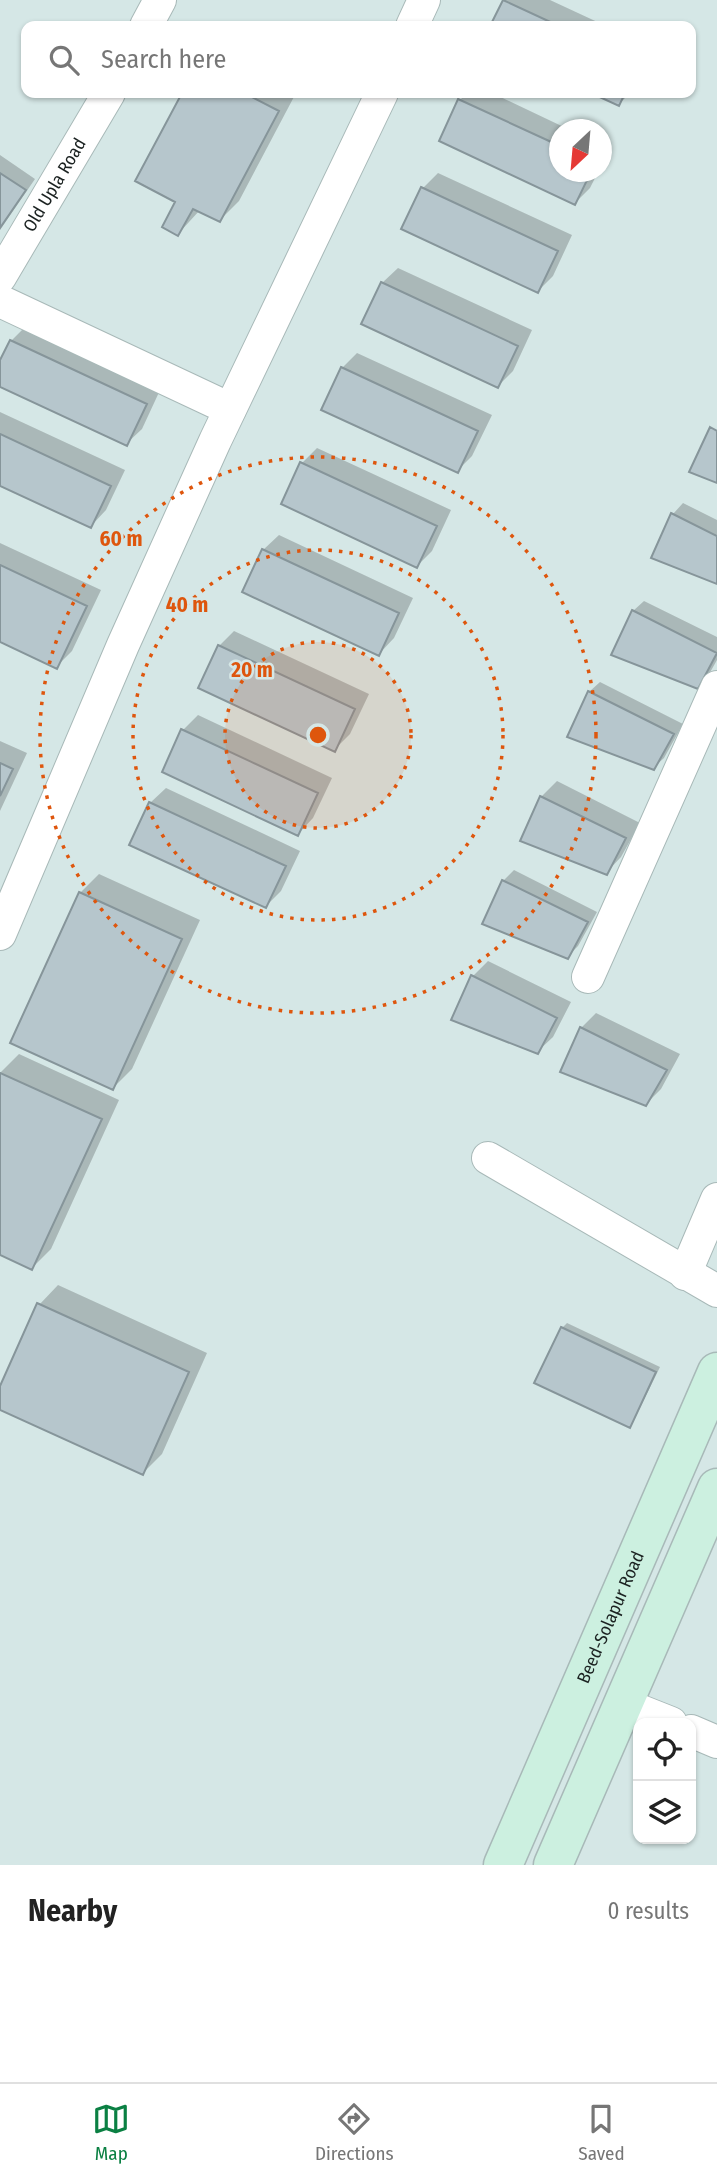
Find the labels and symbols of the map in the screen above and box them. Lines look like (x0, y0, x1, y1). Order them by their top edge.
north arrow (549, 119, 612, 182)
street label: Old Upla Road (18, 134, 91, 236)
text: 60 m (100, 526, 142, 552)
text: 40 m (166, 592, 208, 618)
text: 20 m (230, 657, 273, 683)
centre of rings (306, 723, 330, 747)
street label: Beed-Solapur Road (572, 1548, 649, 1687)

